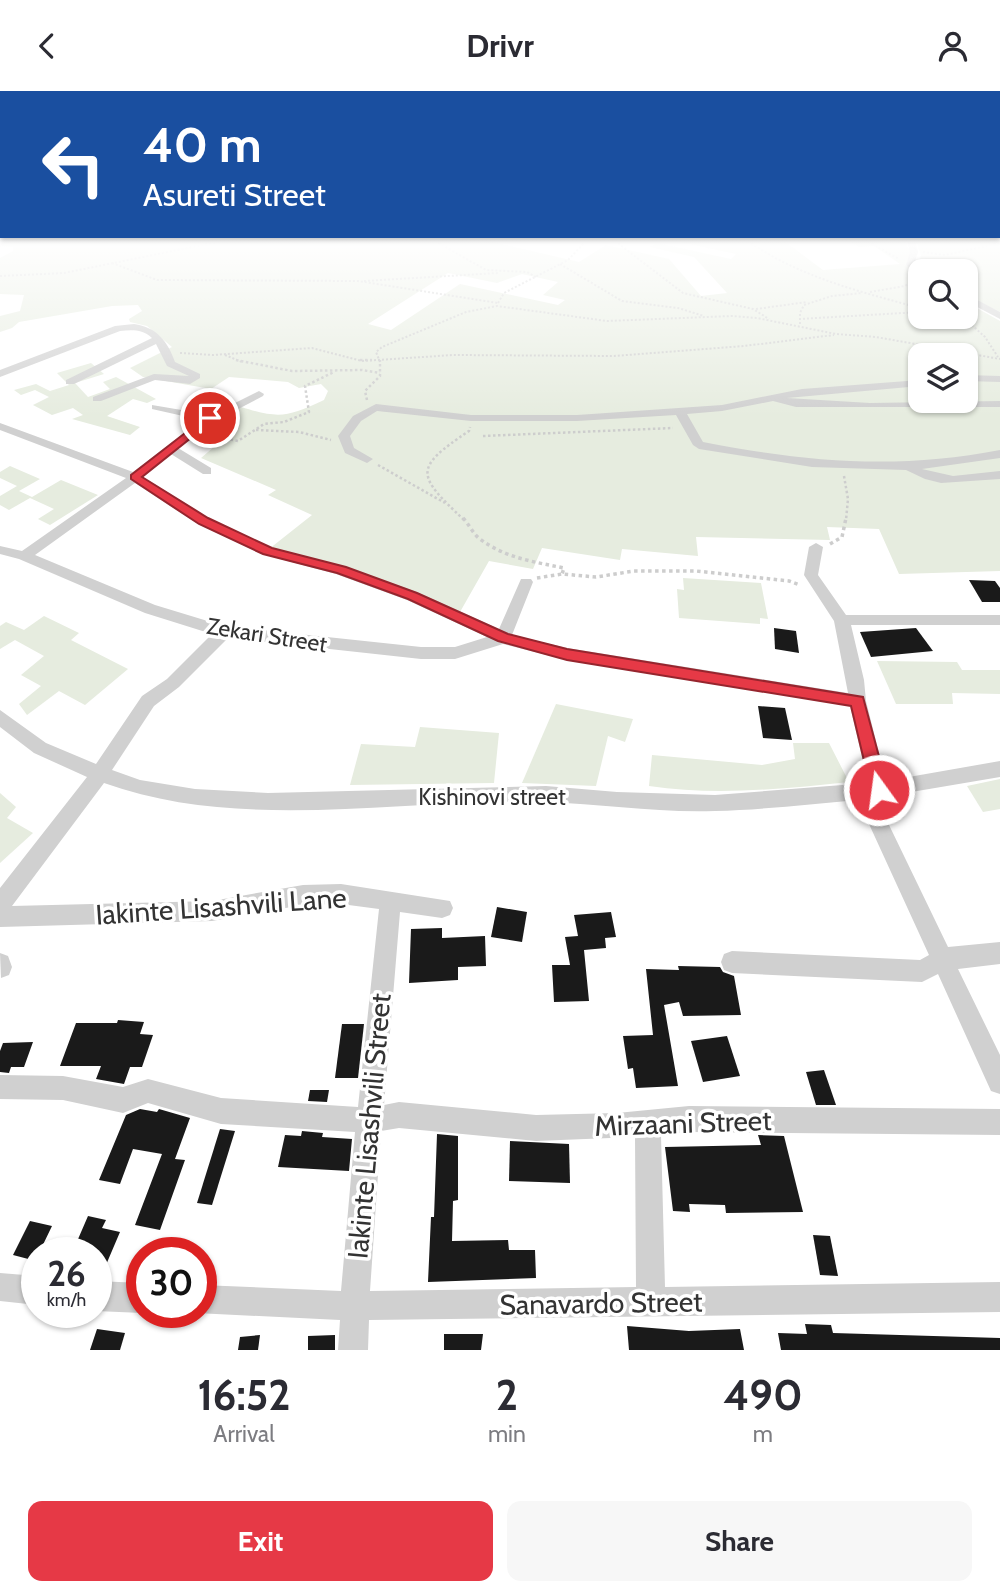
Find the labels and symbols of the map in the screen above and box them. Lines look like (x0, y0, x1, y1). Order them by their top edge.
pin (180, 388, 240, 448)
street label: Zekari Street (205, 612, 329, 658)
position arrow (842, 753, 916, 827)
street label: Kishinovi street (418, 783, 566, 811)
street label: Iakinte Lisashvili Lane (94, 880, 348, 932)
street label: Iakinte Lisashvili Street (340, 992, 398, 1260)
street label: Mirzaani Street (594, 1103, 772, 1143)
speed limit sign: 30 (126, 1237, 217, 1328)
street label: Sanavardo Street (499, 1284, 703, 1322)

